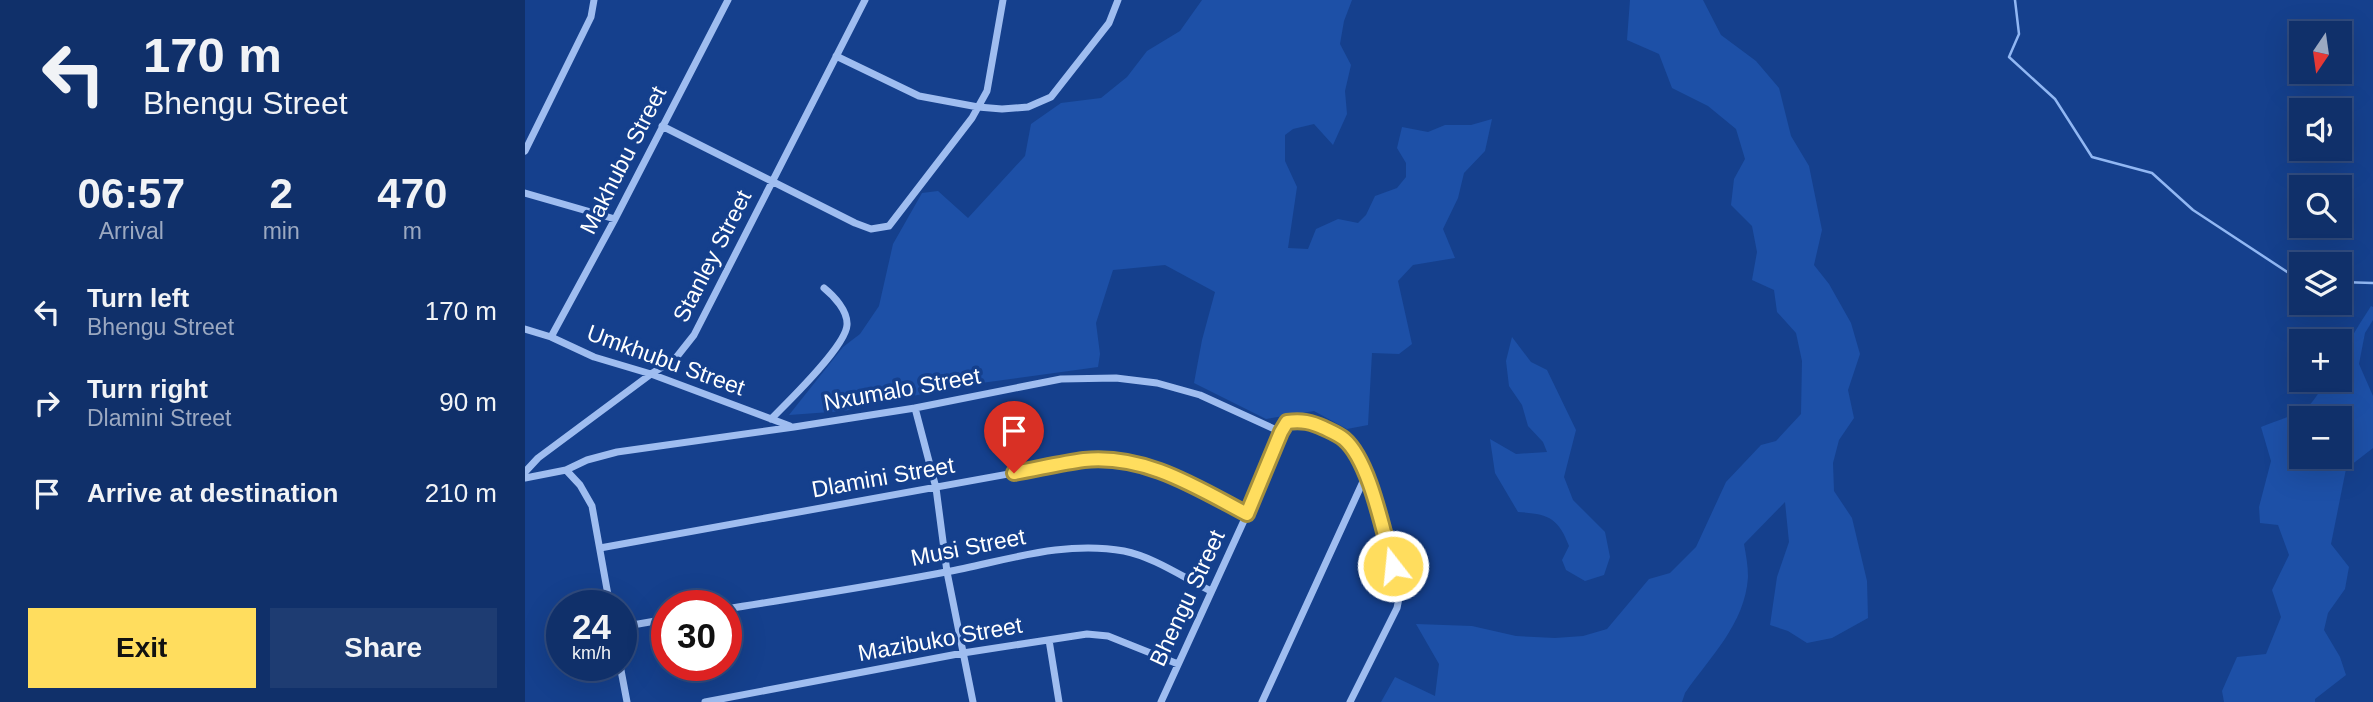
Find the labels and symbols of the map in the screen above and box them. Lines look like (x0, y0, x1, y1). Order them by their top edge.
north arrow (2289, 21, 2352, 84)
street label: Makhubu Street (575, 81, 672, 238)
street label: Stanley Street (668, 185, 757, 326)
street label: Umkhubu Street (583, 319, 749, 401)
street label: Nxumalo Street (822, 362, 983, 416)
pin (984, 401, 1044, 473)
street label: Dlamini Street (810, 452, 957, 502)
street label: Musi Street (908, 523, 1028, 571)
street label: Bhengu Street (1144, 525, 1230, 670)
position arrow (1356, 529, 1430, 603)
speed limit sign: 30 (651, 590, 742, 681)
street label: Mazibuko Street (856, 612, 1025, 666)

